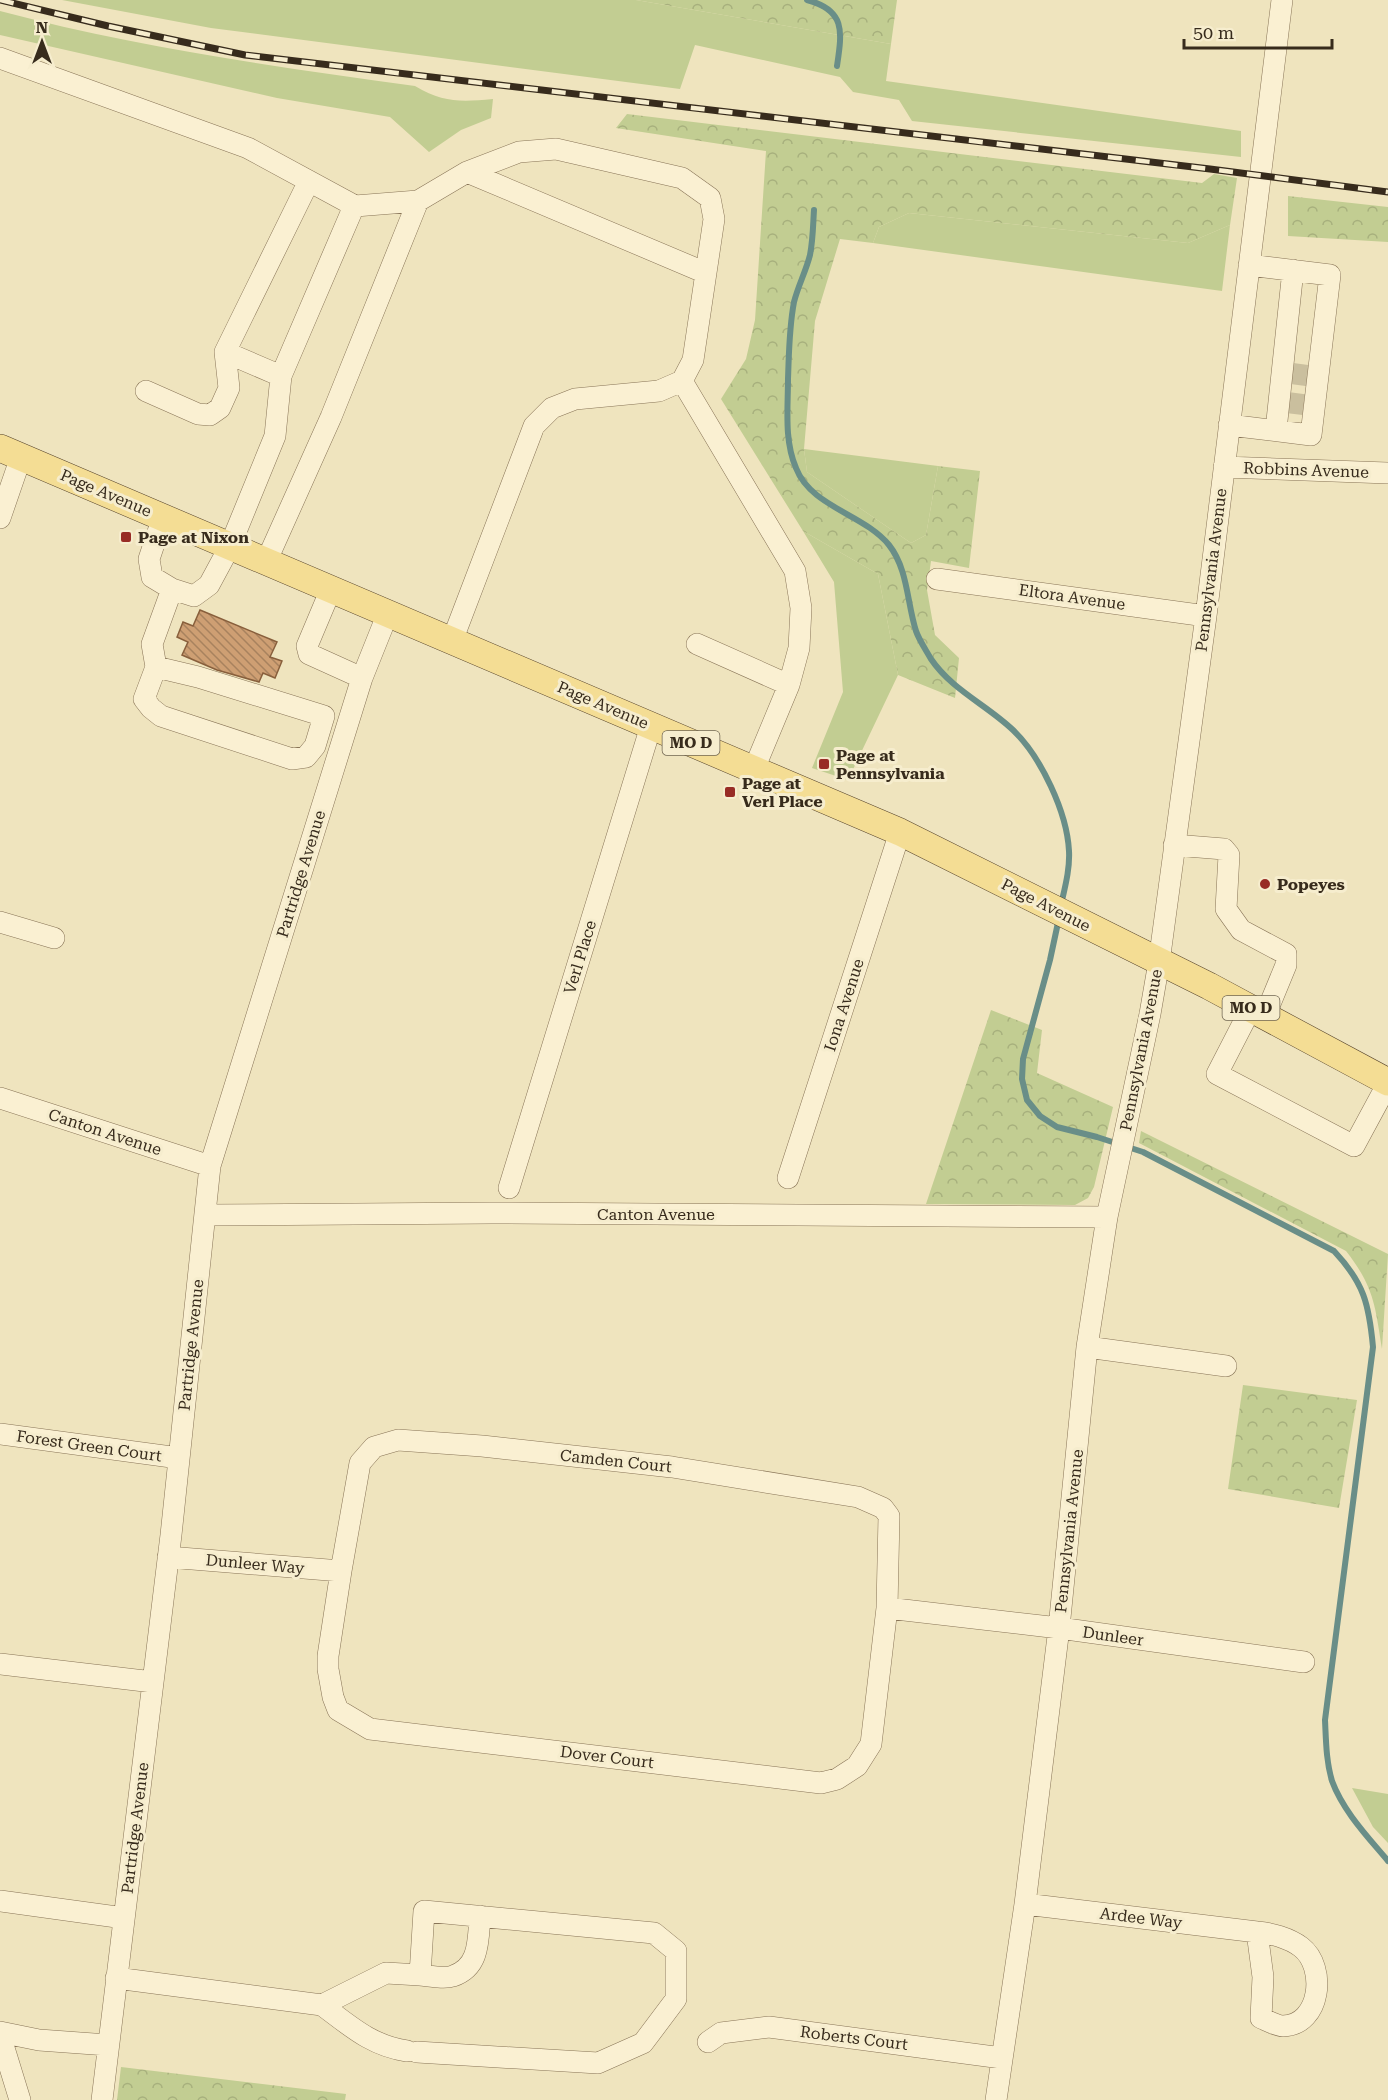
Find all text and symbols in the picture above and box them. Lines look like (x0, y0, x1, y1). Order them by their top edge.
north arrow (12, 12, 72, 72)
scale bar (1184, 12, 1332, 50)
text: N (36, 18, 48, 37)
text: 50 m (1193, 22, 1234, 43)
street label: Robbins Avenue (1243, 458, 1369, 482)
street label: Page Avenue (57, 465, 155, 521)
street label: Pennsylvania Avenue (1192, 487, 1230, 653)
place label: Page at Nixon (138, 528, 249, 547)
marker: Page at Nixon (119, 530, 133, 544)
street label: Eltora Avenue (1018, 580, 1127, 614)
street label: Page Avenue (554, 677, 652, 733)
road number: MO D (662, 731, 720, 755)
place label: Page at Pennsylvania (836, 746, 945, 783)
marker: Page at Pennsylvania (817, 757, 831, 771)
place label: Page at Verl Place (742, 774, 823, 811)
marker: Page at Verl Place (723, 785, 737, 799)
street label: Partridge Avenue (273, 808, 329, 940)
street label: Page Avenue (998, 874, 1094, 936)
place label: Popeyes (1277, 875, 1345, 894)
marker: Popeyes (1258, 877, 1272, 891)
street label: Verl Place (560, 918, 600, 996)
street label: Iona Avenue (820, 956, 868, 1054)
street label: Pennsylvania Avenue (1116, 967, 1166, 1132)
road number: MO D (1222, 996, 1280, 1020)
street label: Canton Avenue (46, 1105, 164, 1159)
street label: Canton Avenue (597, 1205, 715, 1224)
street label: Partridge Avenue (175, 1278, 207, 1412)
street label: Forest Green Court (15, 1426, 163, 1466)
street label: Camden Court (559, 1446, 673, 1476)
street label: Pennsylvania Avenue (1051, 1448, 1087, 1614)
street label: Dunleer Way (205, 1550, 306, 1578)
street label: Dunleer (1081, 1622, 1145, 1650)
street label: Dover Court (559, 1742, 655, 1772)
street label: Partridge Avenue (118, 1761, 153, 1895)
street label: Ardee Way (1099, 1904, 1184, 1933)
street label: Roberts Court (799, 2022, 909, 2054)

